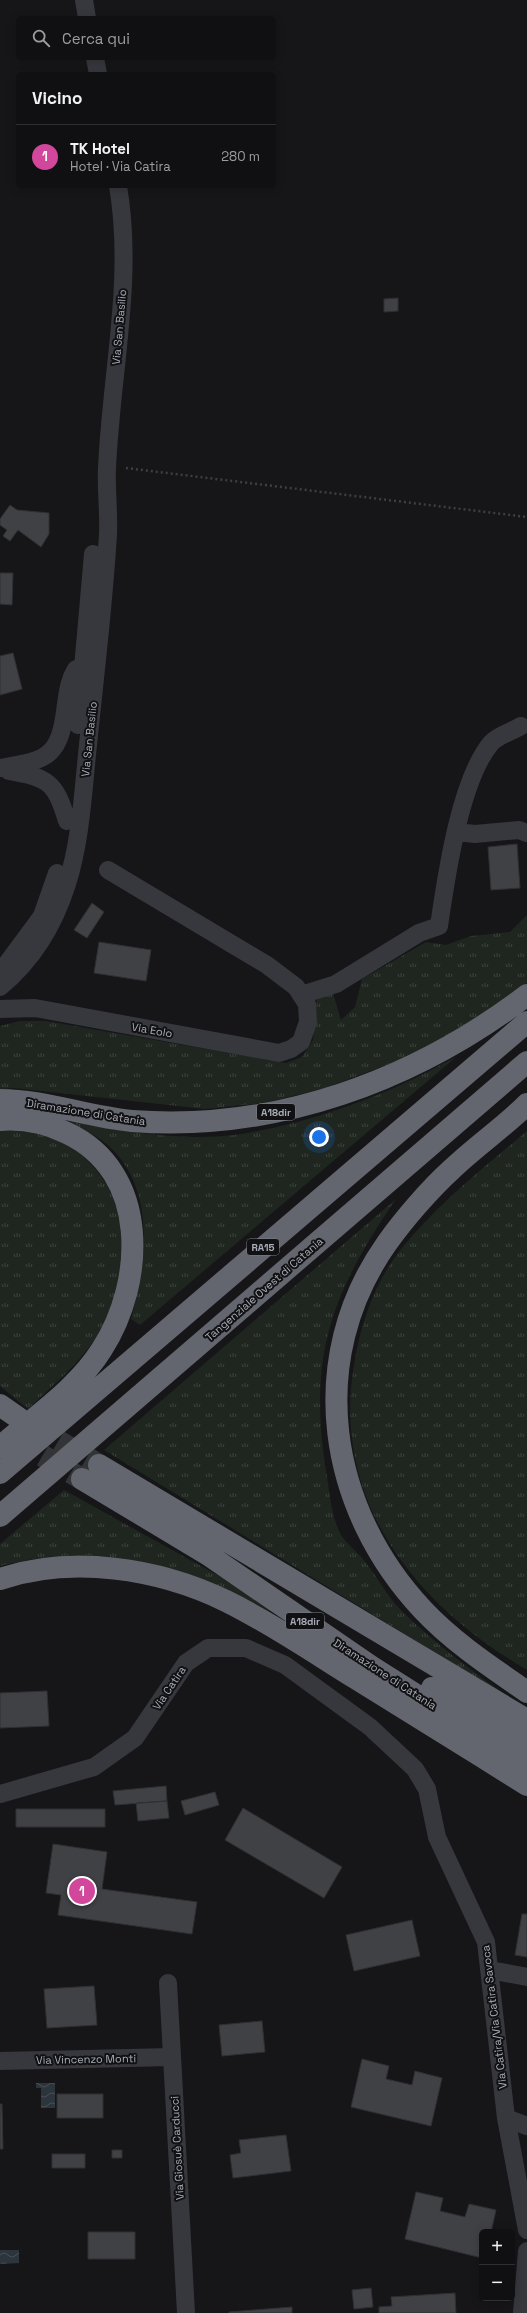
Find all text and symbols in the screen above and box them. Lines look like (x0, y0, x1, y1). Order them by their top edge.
search box (16, 16, 276, 60)
icon: search (30, 27, 52, 49)
text: Cerca qui (62, 29, 130, 48)
text: Vicino (32, 87, 82, 109)
text: TK Hotel (70, 139, 130, 158)
text: 1 (42, 148, 48, 165)
text: 280 m (221, 148, 260, 165)
text: Hotel · Via Catira (70, 158, 171, 175)
street label: Via San Basilio (109, 289, 129, 365)
street label: Via San Basilio (78, 701, 100, 777)
street label: Via Eolo (131, 1020, 174, 1041)
street label: Diramazione di Catania (26, 1096, 147, 1128)
road number: A18dir (257, 1104, 295, 1120)
your location (309, 1127, 329, 1147)
street label: Tangenziale Ovest di Catania (202, 1234, 326, 1344)
road number: RA15 (247, 1239, 279, 1255)
road number: A18dir (286, 1613, 324, 1629)
street label: Diramazione di Catania (331, 1635, 440, 1713)
street label: Via Catira (149, 1663, 189, 1713)
pin: 1 (69, 1876, 95, 1906)
street label: Via Catira/Via Catira Savoca (478, 1944, 510, 2090)
street label: Via Vincenzo Monti (36, 2051, 137, 2067)
street label: Via Giosuè Carducci (167, 2095, 187, 2200)
map controls (479, 2229, 515, 2301)
button: + (479, 2229, 515, 2265)
button: − (479, 2265, 515, 2301)

